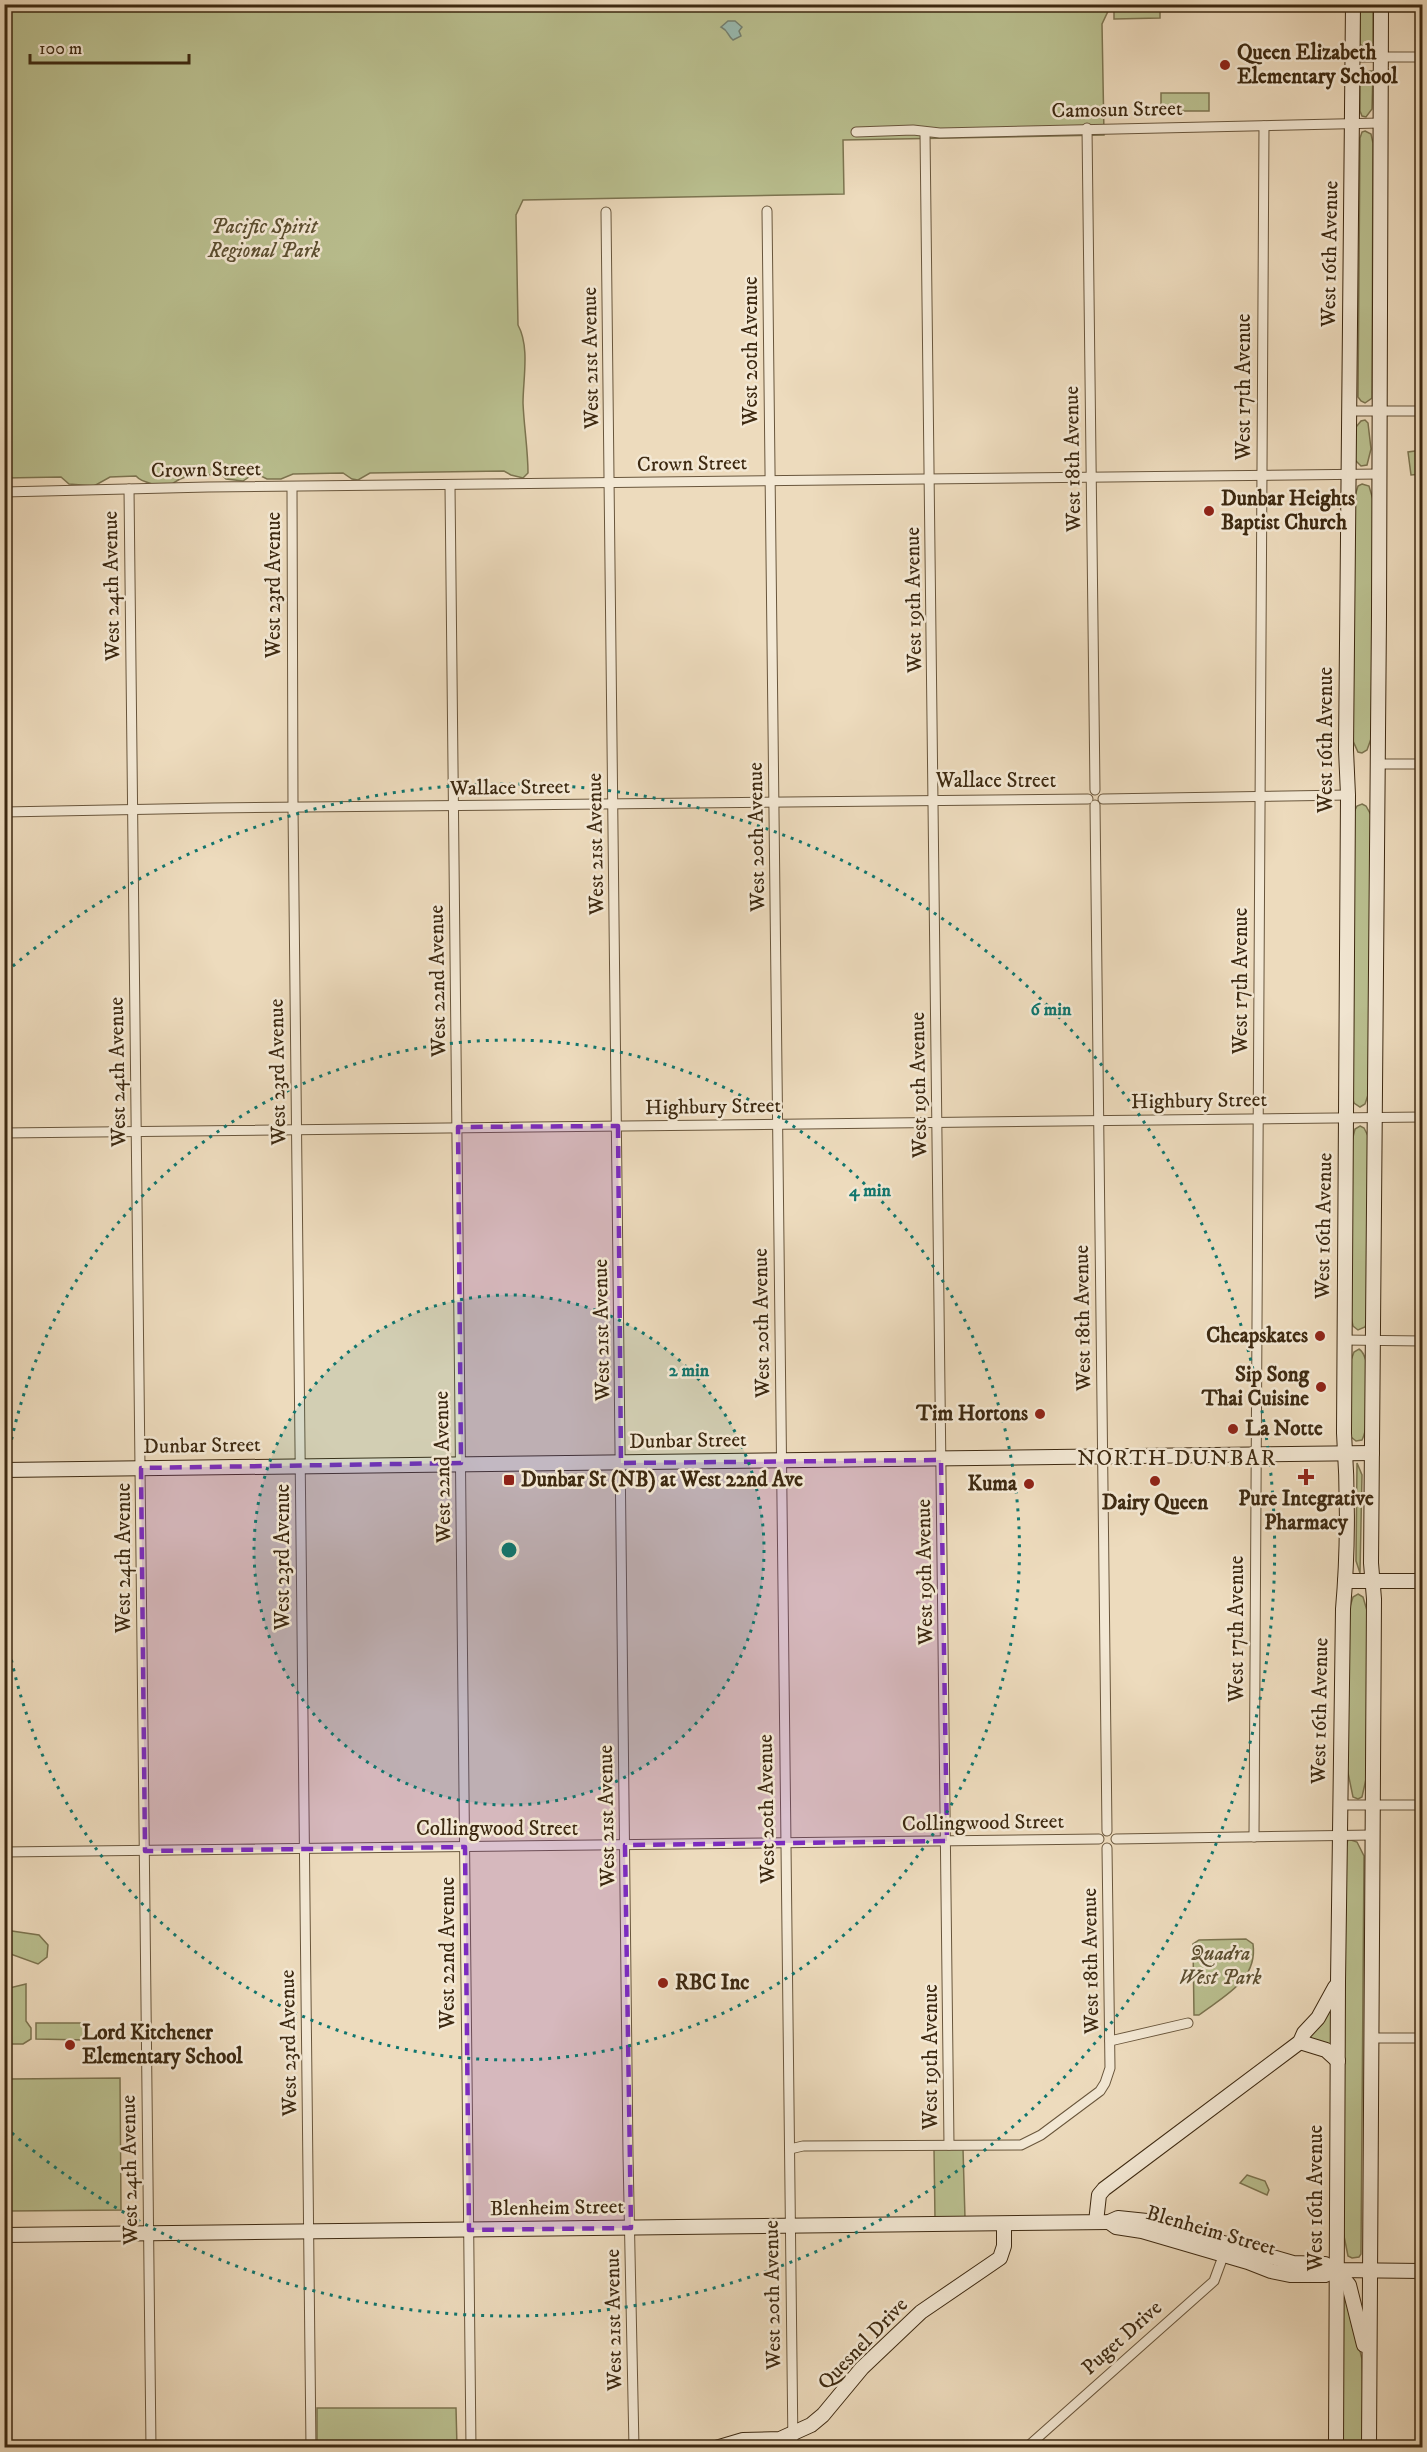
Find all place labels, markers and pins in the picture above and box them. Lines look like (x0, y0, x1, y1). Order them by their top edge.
place label: Queen Elizabeth Elementary School (1237, 40, 1398, 90)
marker: Queen Elizabeth Elementary School (1218, 58, 1232, 72)
place label: Dunbar Heights Baptist Church (1221, 486, 1355, 536)
marker: Dunbar Heights Baptist Church (1202, 504, 1216, 518)
place label: Cheapskates (1206, 1323, 1308, 1349)
marker: Cheapskates (1313, 1329, 1327, 1343)
place label: Sip Song Thai Cuisine (1201, 1362, 1310, 1412)
marker: Sip Song Thai Cuisine (1314, 1380, 1328, 1394)
place label: Tim Hortons (915, 1401, 1028, 1427)
marker: Tim Hortons (1033, 1407, 1047, 1421)
place label: La Notte (1245, 1416, 1323, 1442)
marker: La Notte (1226, 1422, 1240, 1436)
place label: Dunbar St (NB) at West 22nd Ave (521, 1467, 803, 1493)
marker: Pure Integrative Pharmacy (1299, 1470, 1313, 1484)
place label: Kuma (968, 1471, 1018, 1497)
marker: Dunbar St (NB) at West 22nd Ave (502, 1473, 516, 1487)
marker: Dairy Queen (1148, 1474, 1162, 1488)
marker: Kuma (1022, 1477, 1036, 1491)
place label: Pure Integrative Pharmacy (1238, 1486, 1374, 1536)
place label: Dairy Queen (1102, 1490, 1209, 1516)
centre of rings (499, 1540, 519, 1560)
place label: RBC Inc (675, 1970, 749, 1996)
marker: RBC Inc (656, 1976, 670, 1990)
place label: Lord Kitchener Elementary School (82, 2020, 243, 2070)
marker: Lord Kitchener Elementary School (63, 2038, 77, 2052)

